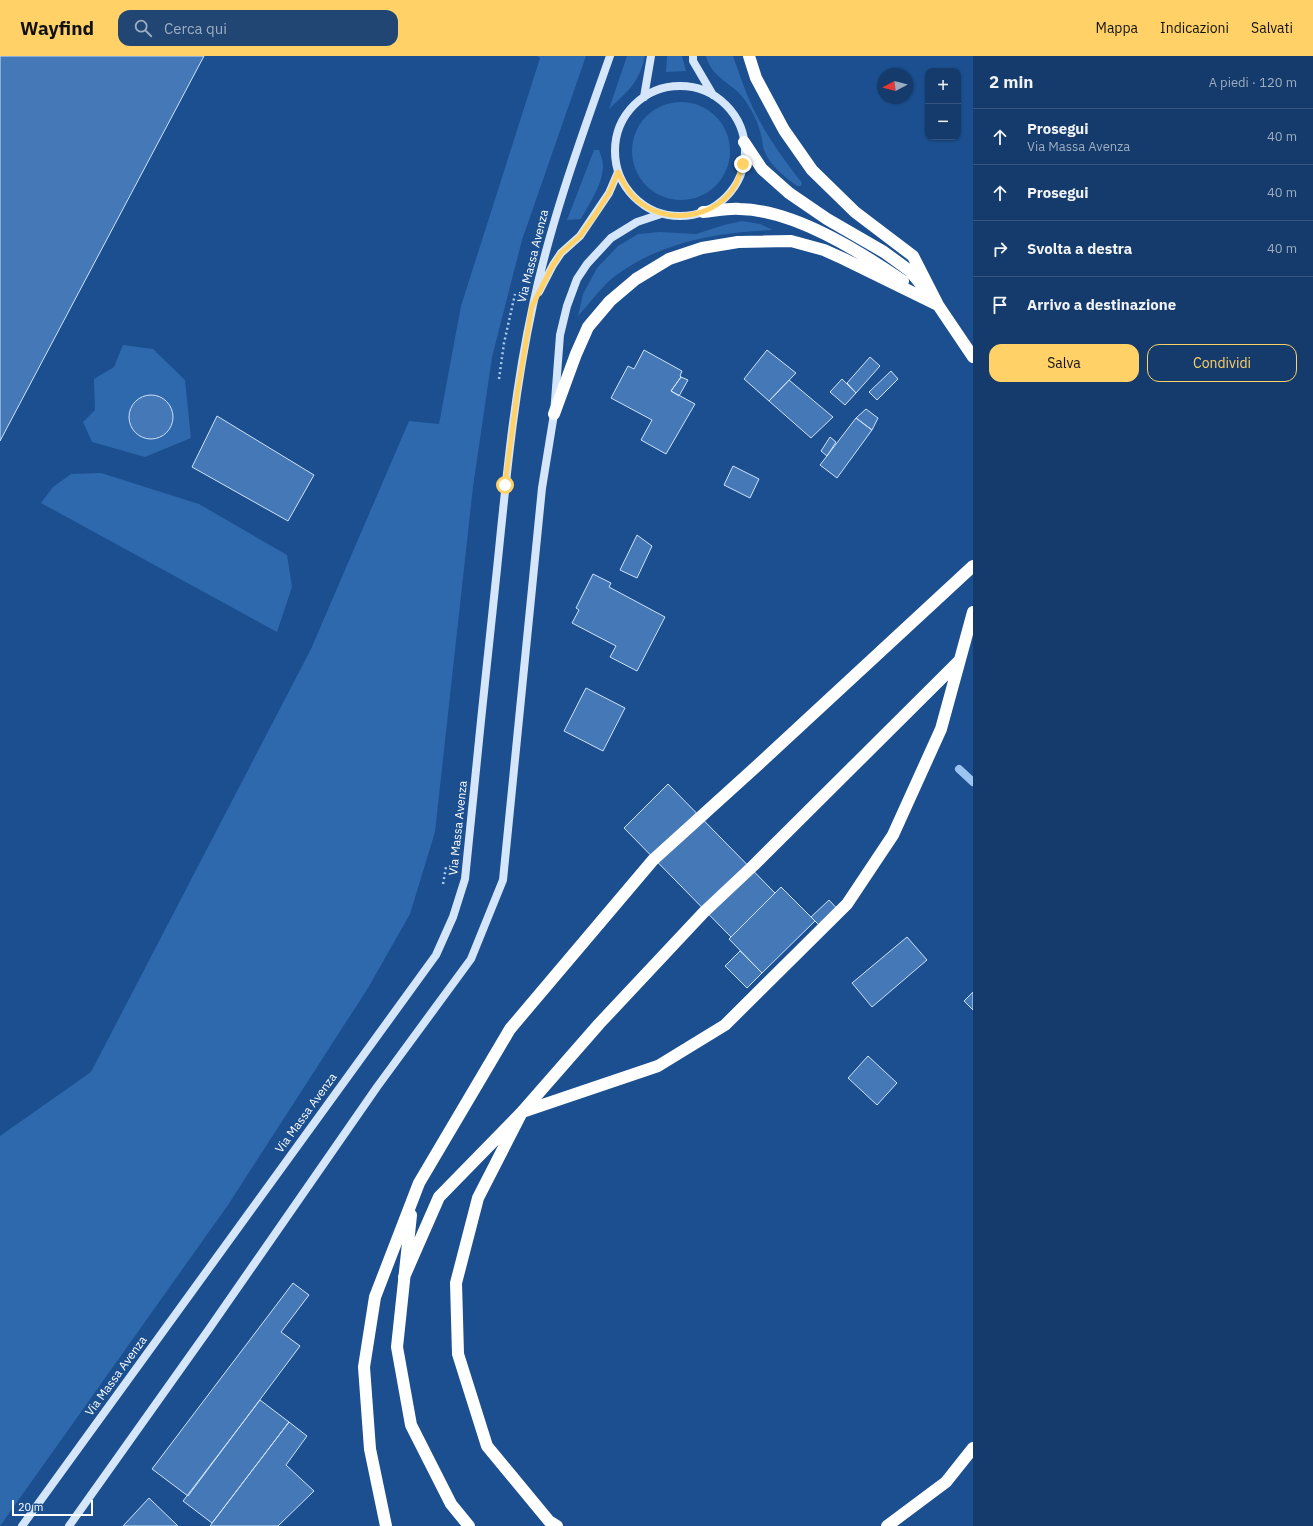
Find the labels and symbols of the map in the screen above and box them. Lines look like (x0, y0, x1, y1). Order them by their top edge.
north arrow (877, 68, 913, 104)
route end (734, 155, 752, 173)
street label: Via Massa Avenza (514, 207, 551, 304)
route start (496, 476, 514, 494)
street label: Via Massa Avenza (445, 779, 470, 876)
street label: Via Massa Avenza (272, 1069, 340, 1156)
street label: Via Massa Avenza (82, 1332, 150, 1419)
scale bar (12, 1498, 93, 1517)

